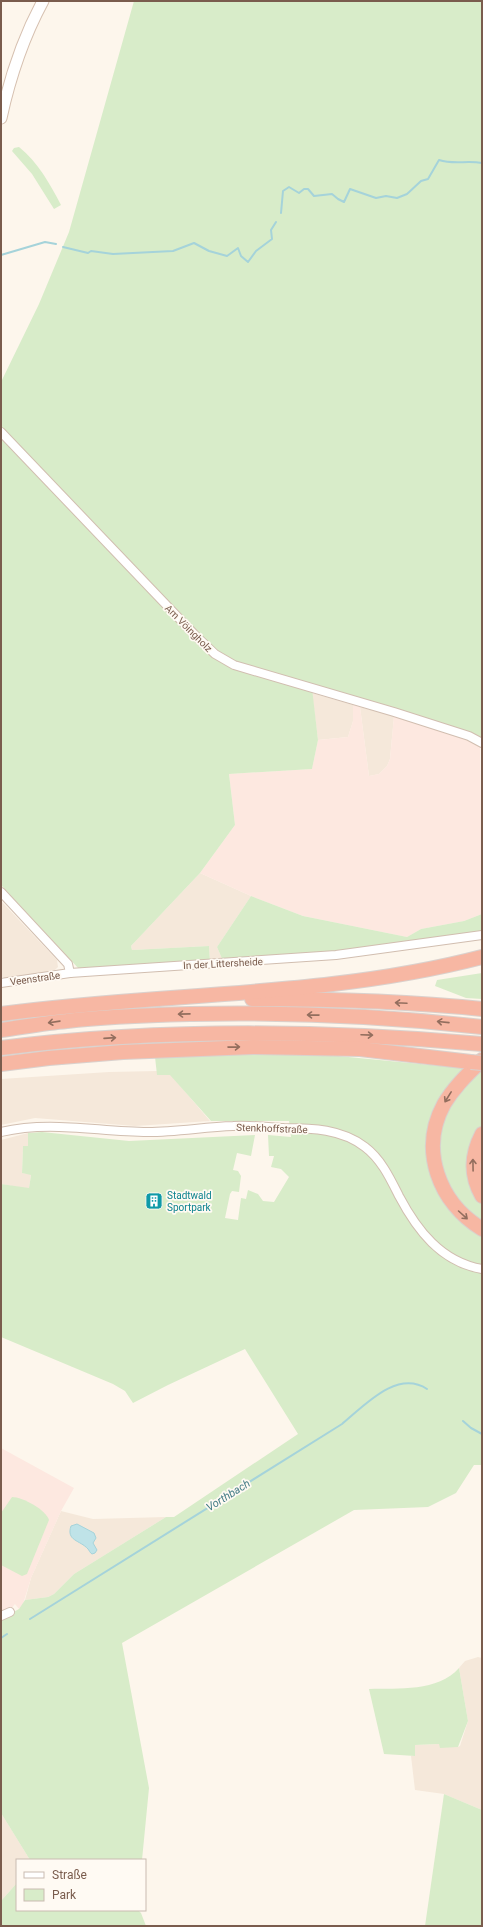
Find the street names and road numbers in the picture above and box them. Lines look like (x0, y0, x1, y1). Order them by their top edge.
street label: Am Vöingholz (163, 603, 214, 654)
street label: In der Littersheide (183, 956, 263, 971)
street label: Veenstraße (9, 970, 61, 987)
street label: Stenkhoffstraße (236, 1122, 308, 1135)

